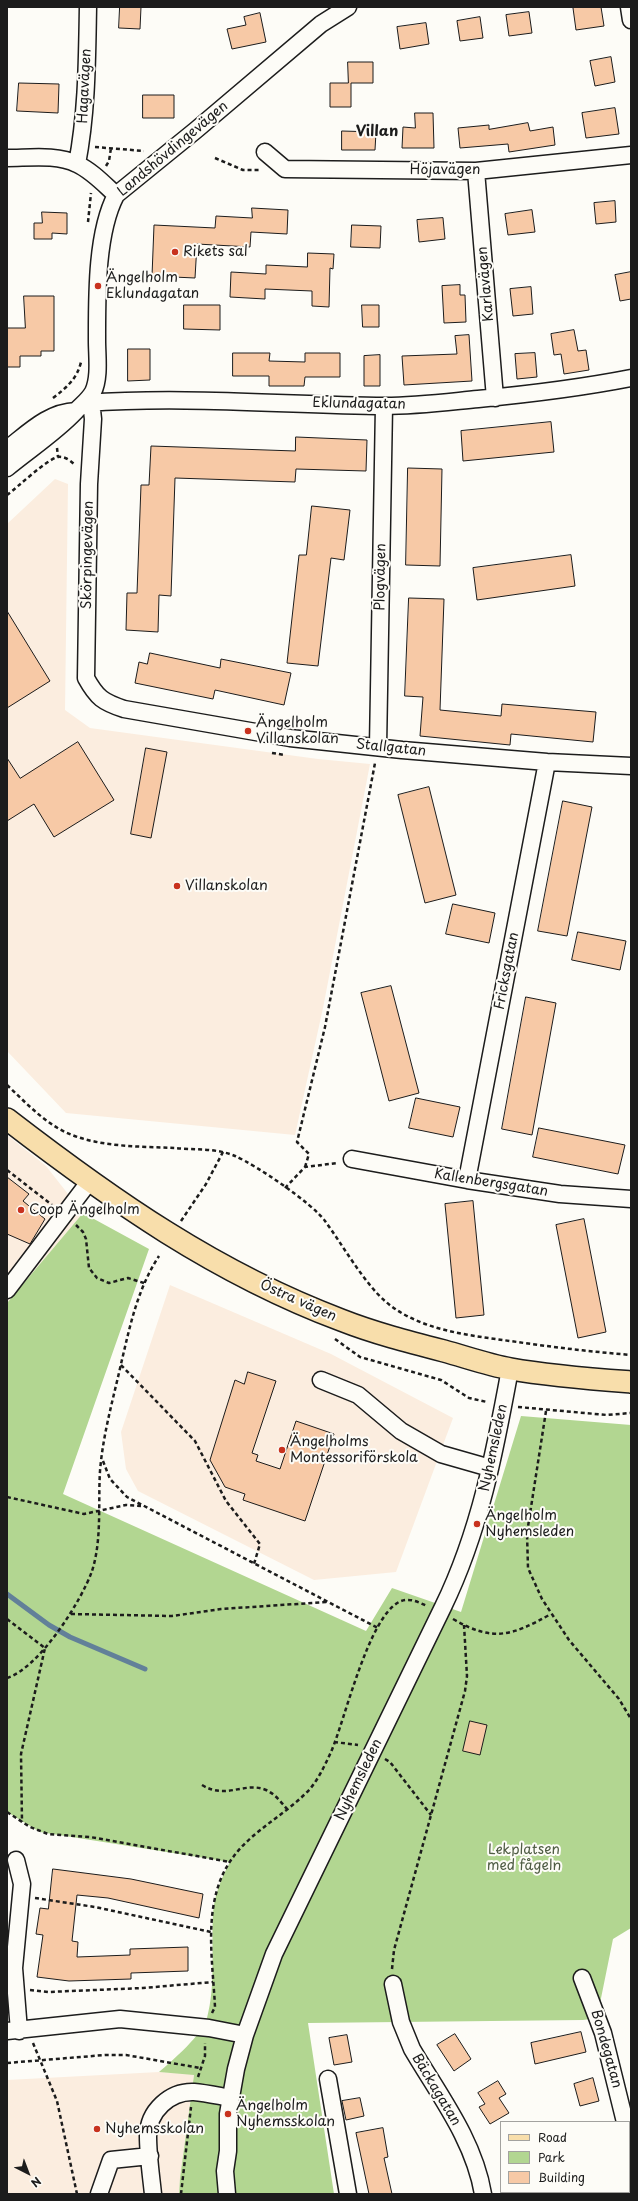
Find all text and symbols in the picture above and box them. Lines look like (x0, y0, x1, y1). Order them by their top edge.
street label: Hagavägen (75, 48, 95, 124)
street label: Landshövdingevägen (114, 98, 232, 200)
district label: Villan (356, 123, 398, 141)
street label: Höjavägen (410, 162, 480, 178)
place label: Rikets sal (183, 244, 248, 260)
street label: Karlavägen (474, 246, 498, 322)
marker: Rikets sal (170, 247, 180, 257)
place label: Ängelholm Eklundagatan (106, 270, 199, 302)
marker: Ängelholm Eklundagatan (93, 281, 103, 291)
street label: Eklundagatan (312, 395, 406, 413)
street label: Skörpingevägen (79, 501, 97, 609)
street label: Plogvägen (372, 543, 390, 611)
place label: Ängelholm Villanskolan (256, 715, 339, 748)
marker: Ängelholm Villanskolan (243, 726, 253, 736)
street label: Stallgatan (355, 736, 427, 760)
place label: Villanskolan (185, 878, 268, 894)
marker: Villanskolan (172, 881, 182, 891)
street label: Fricksgatan (491, 931, 523, 1011)
street label: Kallenbergsgatan (433, 1166, 549, 1200)
place label: Coop Ängelholm (29, 1202, 140, 1218)
marker: Coop Ängelholm (16, 1205, 26, 1215)
street label: Östra vägen (257, 1277, 339, 1325)
street label: Nyhemsleden (477, 1403, 511, 1493)
place label: Ängelholms Montessoriförskola (290, 1434, 418, 1466)
marker: Ängelholms Montessoriförskola (277, 1445, 287, 1455)
place label: Ängelholm Nyhemsleden (485, 1508, 574, 1540)
marker: Ängelholm Nyhemsleden (472, 1519, 482, 1529)
street label: Nyhemsleden (332, 1736, 386, 1824)
park label: Lekplatsen med fågeln (487, 1842, 561, 1874)
street label: Bondegatan (587, 2008, 625, 2090)
street label: Bäckagatan (408, 2051, 464, 2129)
place label: Ängelholm Nyhemsskolan (236, 2098, 335, 2130)
marker: Ängelholm Nyhemsskolan (223, 2109, 233, 2119)
place label: Nyhemsskolan (105, 2121, 204, 2137)
legend (500, 2121, 630, 2193)
marker: Nyhemsskolan (92, 2124, 102, 2134)
text: Road (538, 2128, 567, 2146)
text: Park (538, 2148, 565, 2166)
north arrow (8, 2153, 48, 2193)
text: Building (538, 2168, 585, 2186)
text: N (27, 2173, 45, 2192)

